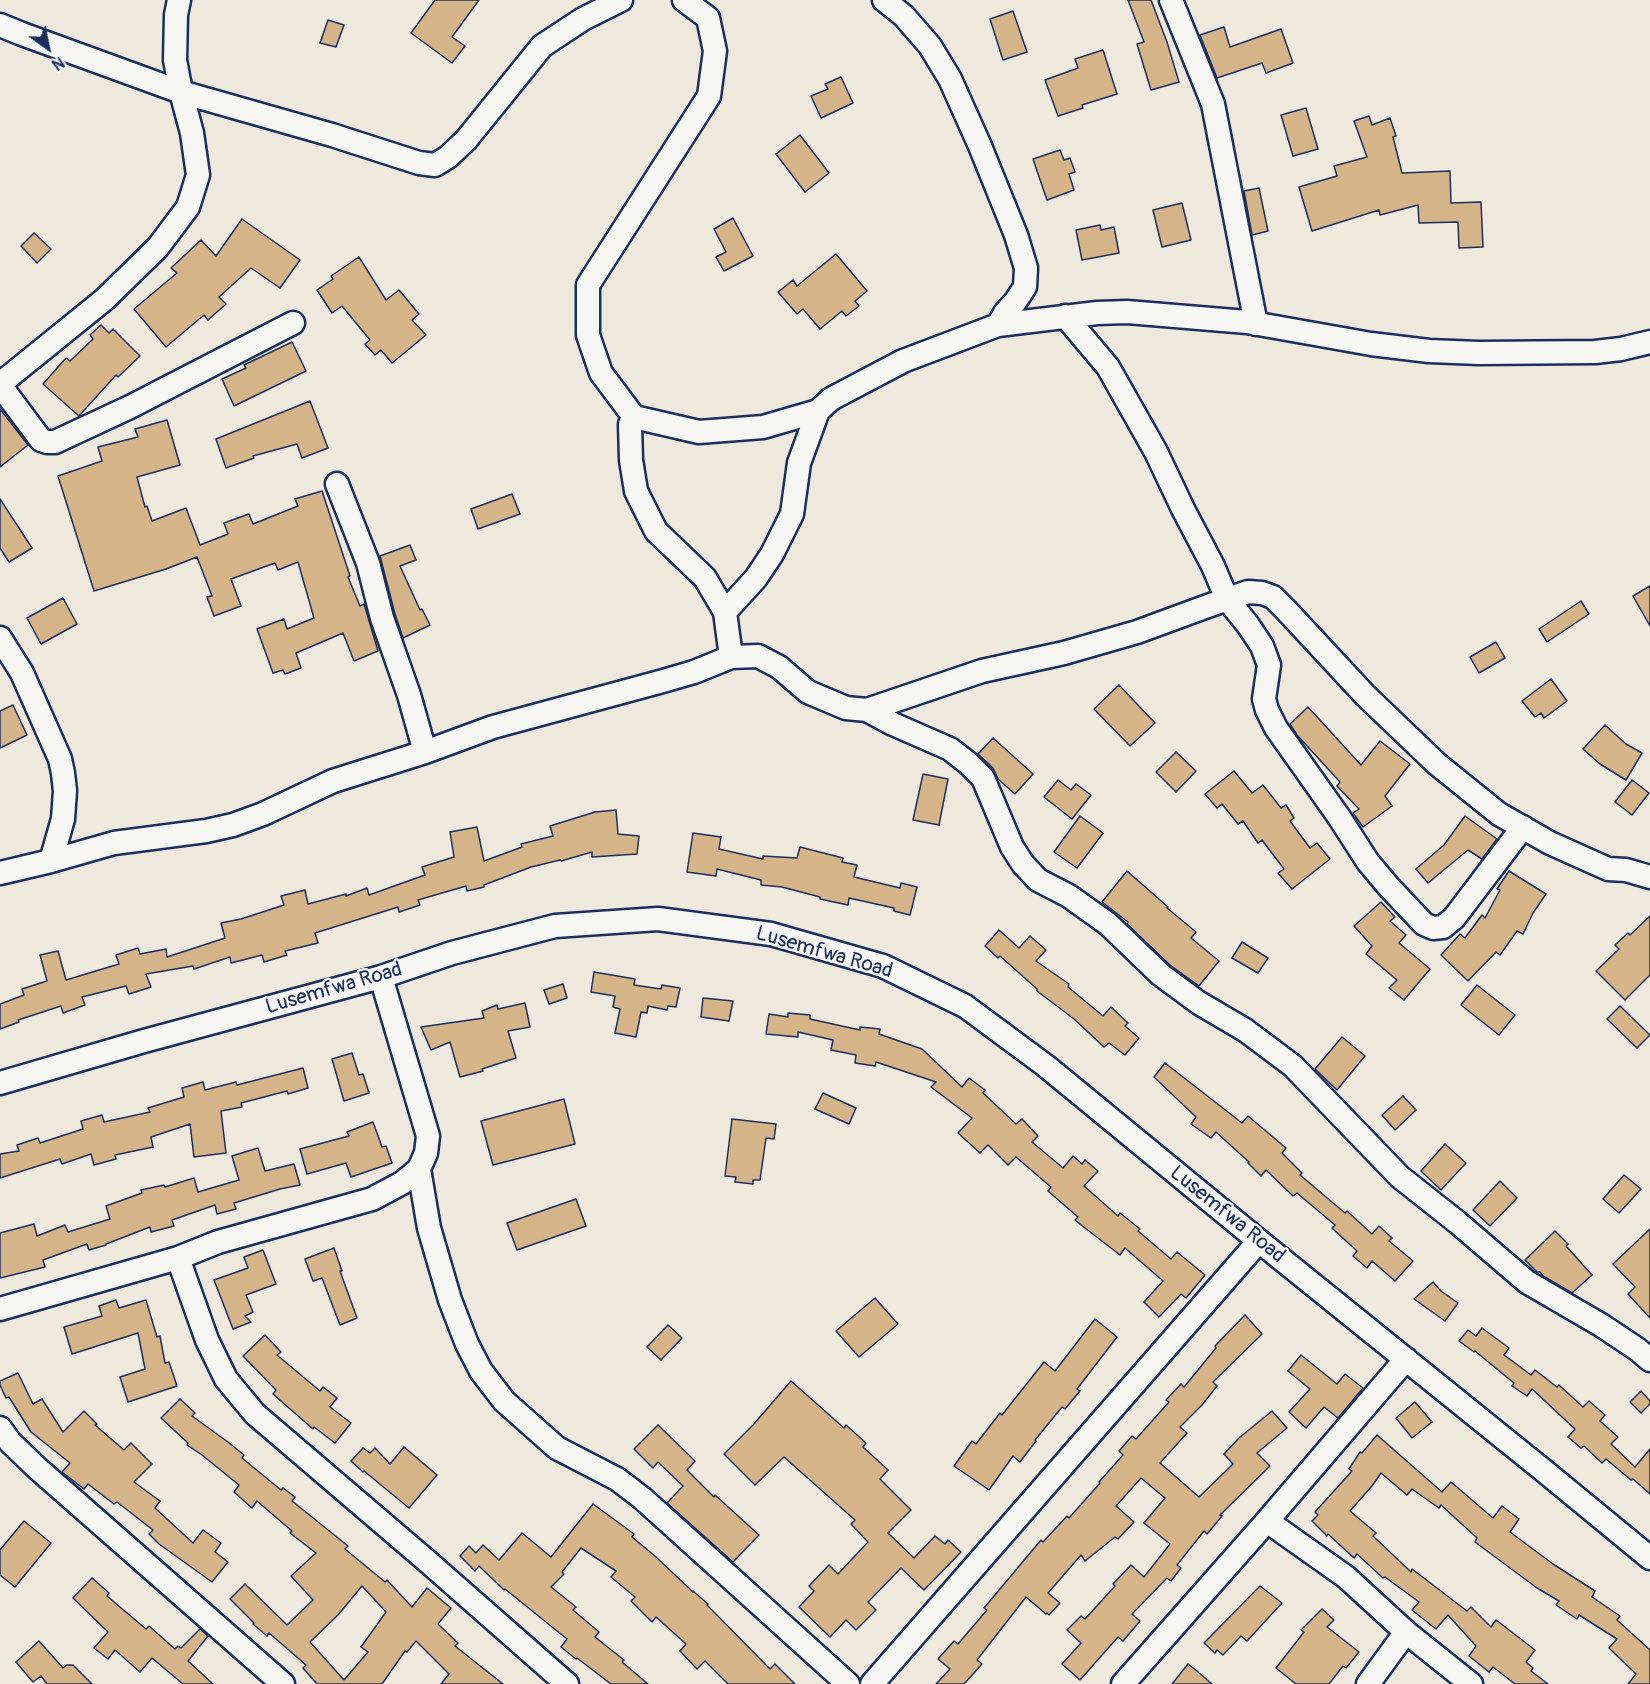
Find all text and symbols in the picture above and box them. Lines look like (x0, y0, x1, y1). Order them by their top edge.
north arrow (18, 18, 78, 78)
text: N (48, 52, 68, 74)
street label: Lusemfwa Road (753, 921, 895, 985)
street label: Lusemfwa Road (263, 957, 405, 1021)
street label: Lusemfwa Road (1164, 1161, 1290, 1269)

